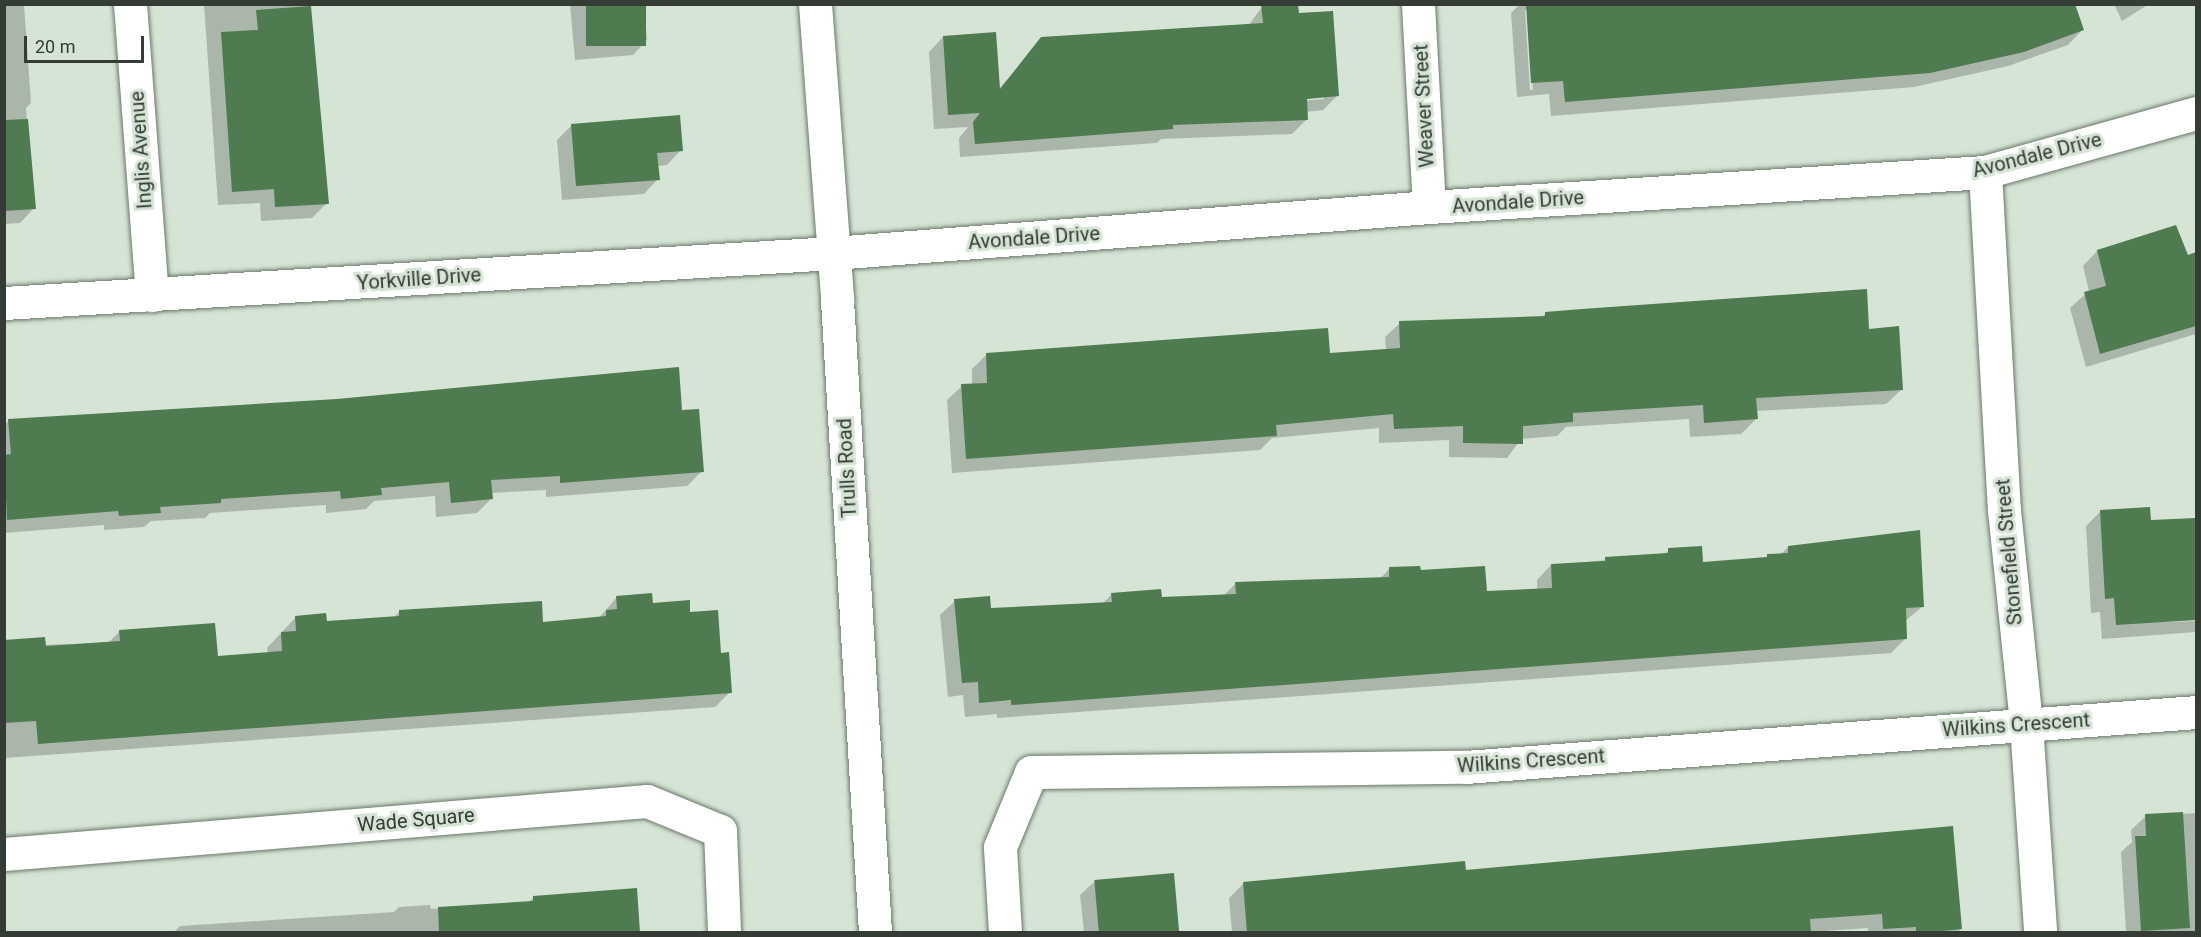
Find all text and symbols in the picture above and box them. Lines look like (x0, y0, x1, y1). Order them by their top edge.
scale bar (27, 24, 147, 62)
text: 20 m (35, 36, 75, 57)
street label: Weaver Street (1409, 44, 1439, 168)
street label: Inglis Avenue (125, 90, 157, 210)
street label: Avondale Drive (1970, 127, 2104, 183)
street label: Avondale Drive (1451, 185, 1585, 219)
street label: Avondale Drive (967, 221, 1101, 255)
street label: Yorkville Drive (356, 263, 482, 295)
street label: Trulls Road (832, 417, 862, 519)
street label: Stonefield Street (1991, 478, 2027, 626)
street label: Wilkins Crescent (1941, 708, 2091, 742)
street label: Wilkins Crescent (1456, 744, 1606, 778)
street label: Wade Square (356, 803, 476, 837)

